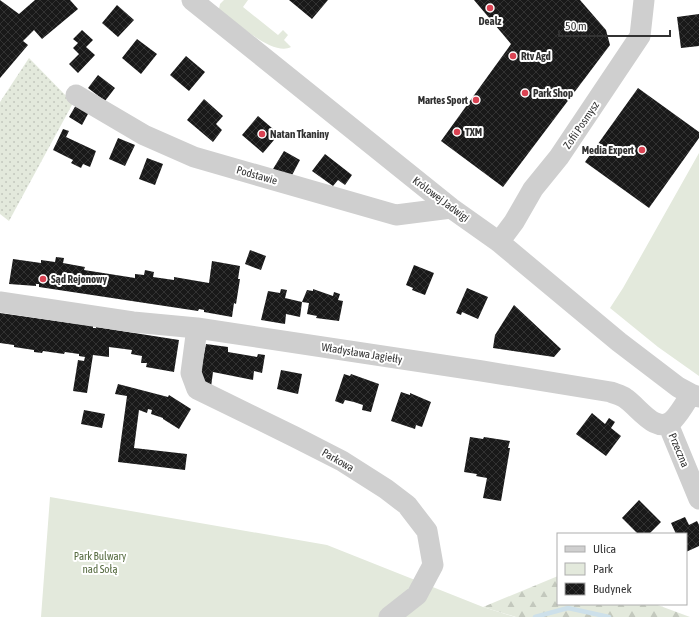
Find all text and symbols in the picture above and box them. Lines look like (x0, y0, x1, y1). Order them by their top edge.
marker: Dealz (485, 3, 495, 13)
scale bar (559, 12, 670, 38)
place label: Dealz (478, 15, 502, 27)
text: 50 m (565, 19, 587, 33)
place label: Rtv Agd (521, 50, 551, 62)
marker: Rtv Agd (508, 51, 518, 61)
place label: Park Shop (533, 87, 573, 99)
marker: Park Shop (520, 88, 530, 98)
place label: Martes Sport (418, 94, 469, 106)
marker: Martes Sport (471, 95, 481, 105)
street label: Zofii Posmysz (561, 99, 601, 151)
place label: TXM (465, 126, 482, 138)
marker: TXM (452, 127, 462, 137)
place label: Natan Tkaniny (270, 128, 329, 140)
marker: Natan Tkaniny (257, 129, 267, 139)
place label: Media Expert (582, 144, 635, 156)
marker: Media Expert (637, 145, 647, 155)
street label: Podstawie (235, 163, 279, 187)
street label: Królowej Jadwigi (410, 174, 472, 224)
place label: Sąd Rejonowy (51, 273, 108, 285)
marker: Sąd Rejonowy (38, 274, 48, 284)
street label: Władysława Jagiełły (321, 341, 404, 365)
street label: Przeczna (666, 431, 692, 469)
street label: Parkowa (320, 446, 356, 474)
legend (557, 533, 687, 605)
text: Ulica (593, 542, 616, 556)
park label: Park Bulwary nad Sołą (74, 550, 127, 575)
text: Park (593, 562, 614, 576)
text: Budynek (593, 582, 632, 596)

